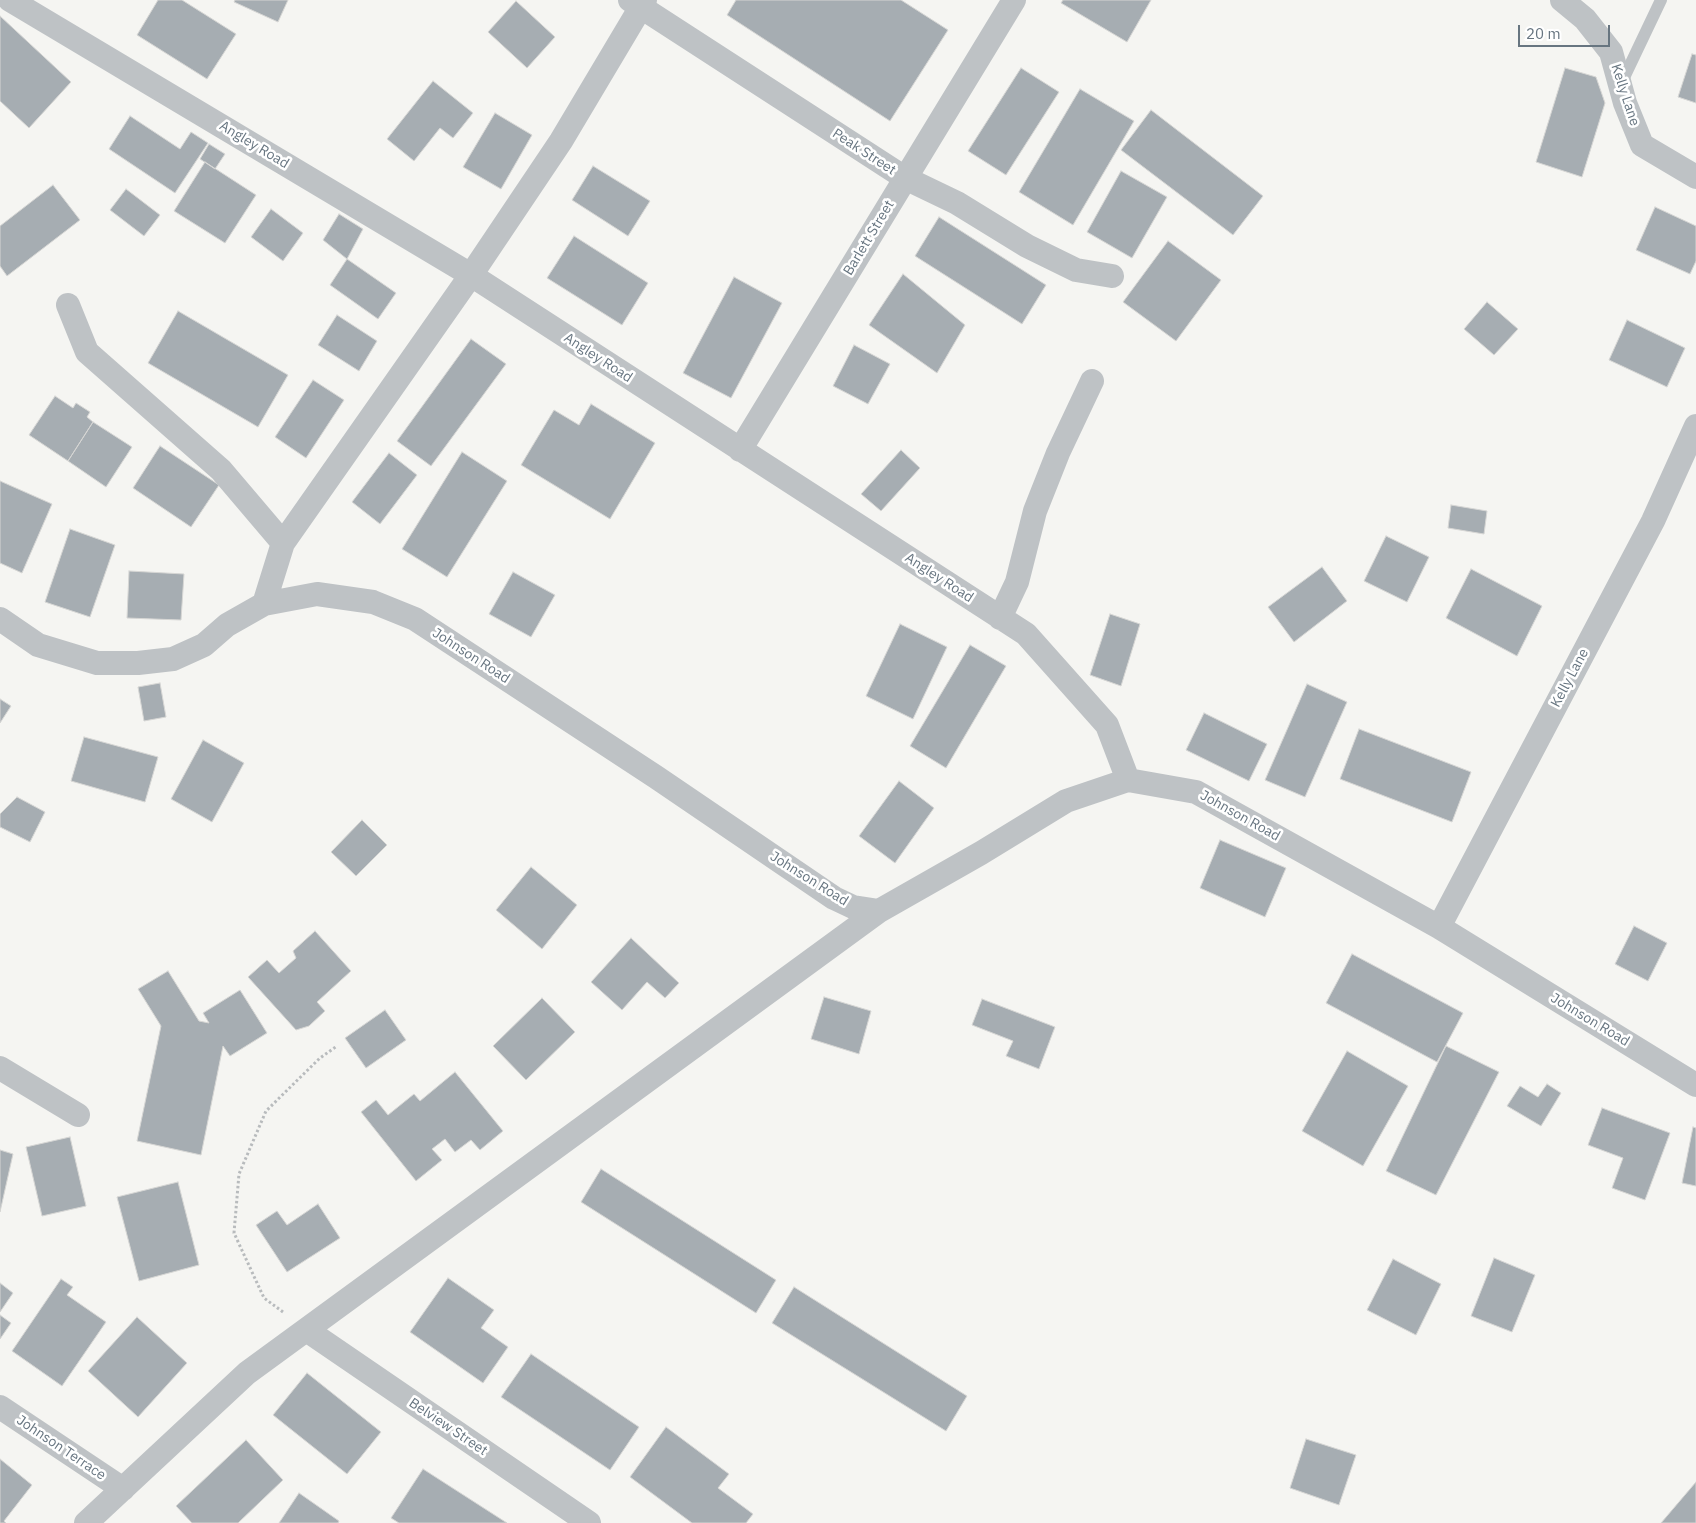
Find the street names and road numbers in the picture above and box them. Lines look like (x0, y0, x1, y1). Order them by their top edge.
street label: Kelly Lane (1607, 62, 1643, 128)
street label: Angley Road (216, 118, 292, 172)
street label: Peak Street (829, 125, 899, 179)
street label: Barlett Street (840, 197, 898, 279)
street label: Angley Road (561, 330, 635, 386)
street label: Angley Road (902, 550, 976, 606)
street label: Johnson Road (429, 625, 513, 687)
street label: Kelly Lane (1548, 646, 1592, 710)
street label: Johnson Road (1197, 787, 1283, 845)
street label: Johnson Road (767, 848, 851, 910)
street label: Johnson Road (1548, 990, 1632, 1050)
street label: Belview Street (406, 1395, 490, 1459)
street label: Johnson Terrace (13, 1412, 109, 1484)

